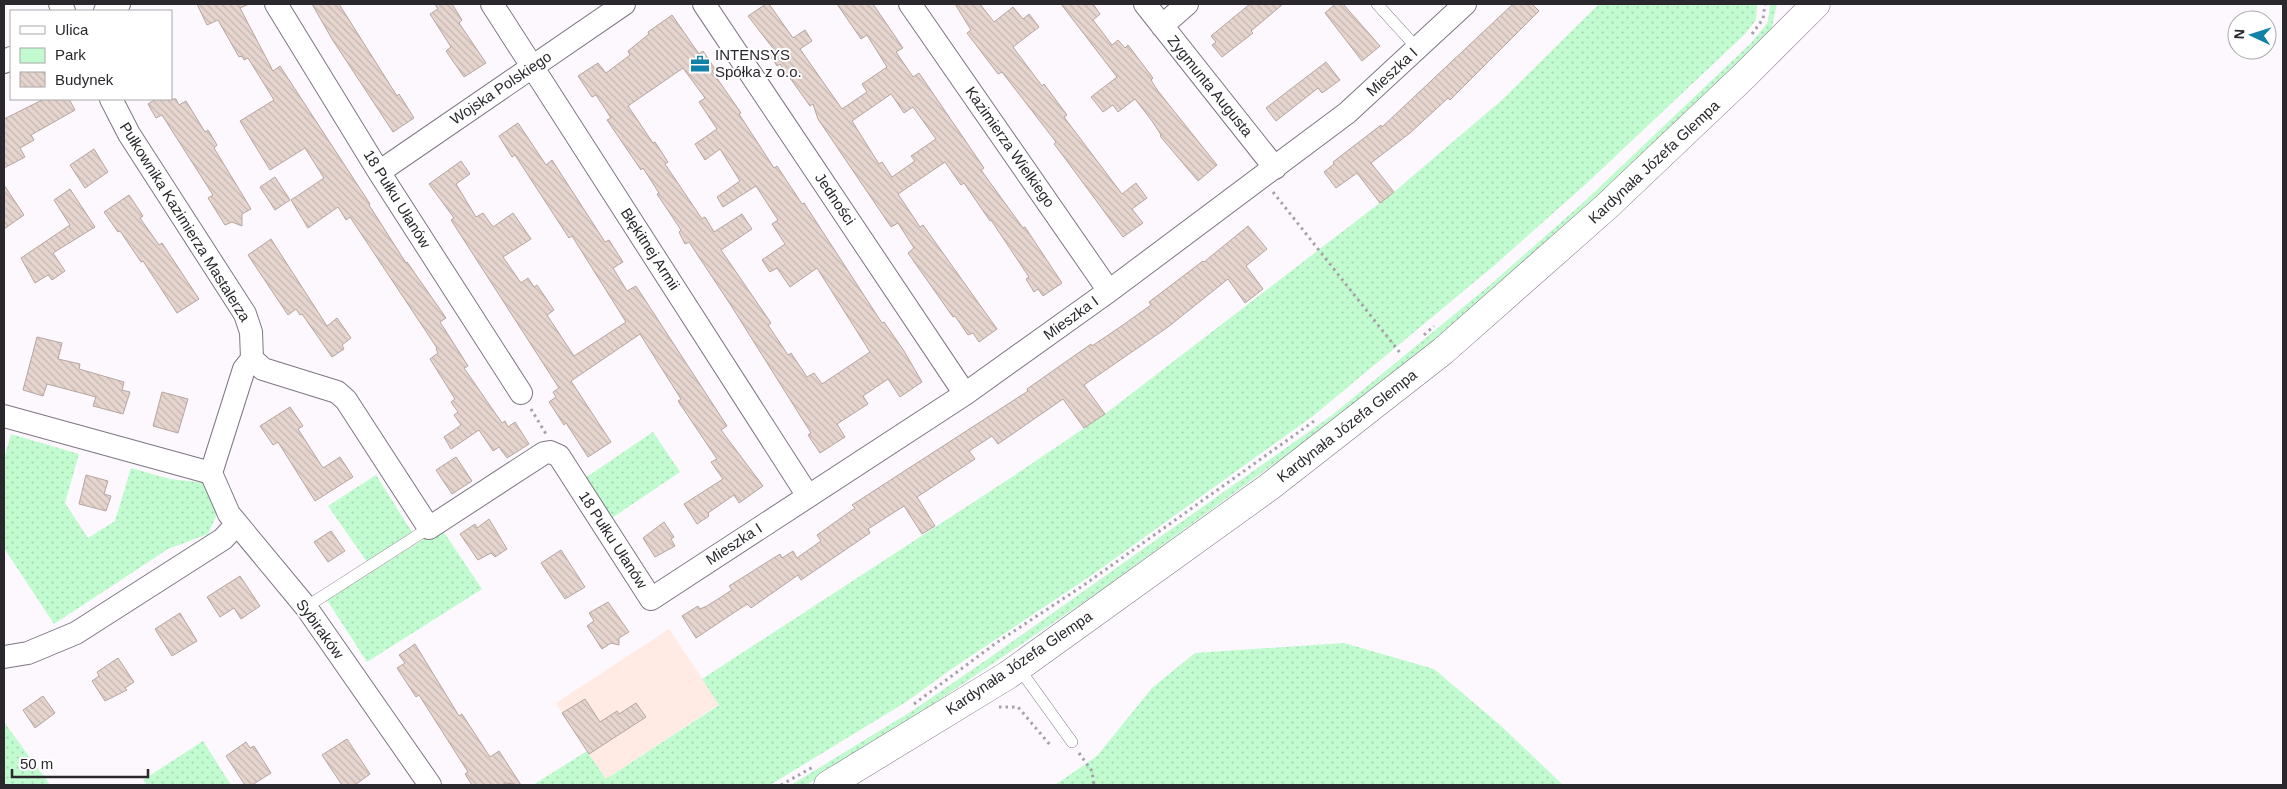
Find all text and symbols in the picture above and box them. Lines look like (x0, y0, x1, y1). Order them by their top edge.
legend (10, 10, 172, 100)
north arrow (2227, 10, 2277, 60)
text: Ulica (55, 21, 89, 38)
text: N (2231, 28, 2247, 40)
street label: Zygmunta Augusta (1164, 32, 1257, 140)
street label: Mieszka I (1363, 44, 1421, 99)
text: Park (55, 46, 86, 63)
place label: INTENSYS Spółka z o.o. (715, 46, 802, 80)
street label: Wojska Polskiego (447, 48, 554, 128)
office icon: INTENSYS Spółka z o.o. (689, 53, 711, 75)
text: Budynek (55, 71, 114, 88)
street label: Kazimierza Wielkiego (962, 83, 1058, 210)
street label: Kardynała Józefa Glempa (1585, 96, 1723, 227)
street label: Pułkownika Kazimierza Mastalerza (117, 119, 254, 325)
street label: 18 Pułku Ułanów (360, 146, 435, 251)
street label: Jedności (812, 169, 859, 228)
street label: Błękitnej Armii (618, 205, 683, 293)
street label: Mieszka I (1040, 292, 1101, 343)
street label: Kardynała Józefa Glempa (1273, 365, 1420, 485)
street label: 18 Pułku Ułanów (576, 488, 651, 592)
street label: Mieszka I (703, 519, 765, 568)
street label: Sybiraków (293, 596, 348, 662)
street label: Kardynała Józefa Glempa (942, 607, 1096, 718)
scale bar (12, 746, 149, 778)
text: 50 m (20, 755, 53, 772)

